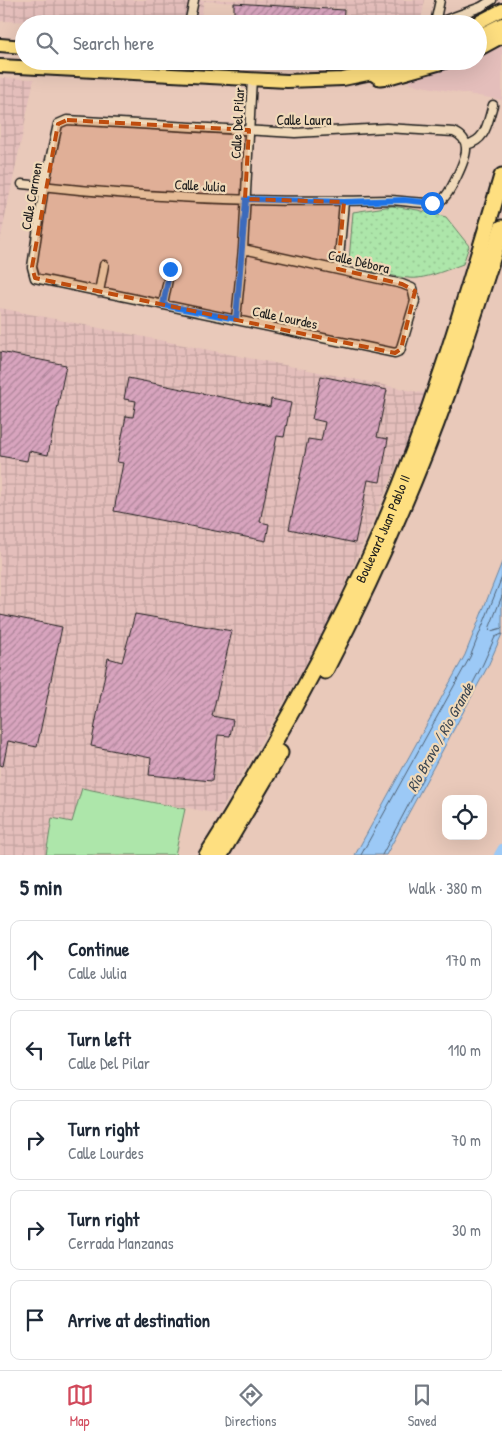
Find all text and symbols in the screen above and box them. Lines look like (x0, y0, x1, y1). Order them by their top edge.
search box (15, 15, 487, 70)
icon: search (33, 29, 61, 57)
text: Search here (73, 30, 154, 56)
street label: Calle Del Pilar (226, 86, 248, 159)
street label: Calle Laura (276, 110, 332, 129)
street label: Calle Carmen (16, 161, 46, 231)
street label: Calle Julia (174, 174, 227, 196)
route start (421, 192, 444, 215)
street label: Calle Débora (326, 245, 392, 277)
route end (159, 258, 182, 281)
street label: Calle Lourdes (251, 301, 319, 333)
street label: Boulevard Juan Pablo II (350, 471, 414, 585)
water label: Río Bravo / Rio Grande (401, 678, 479, 795)
map controls (442, 795, 487, 840)
button: locate (442, 795, 487, 840)
text: 5 min (20, 873, 62, 902)
text: Walk · 380 m (409, 877, 482, 899)
text: Continue (68, 936, 129, 962)
icon: ahead (21, 946, 49, 974)
text: 170 m (446, 949, 481, 971)
text: Calle Julia (68, 962, 126, 984)
text: Turn left (68, 1026, 131, 1052)
icon: left (21, 1036, 49, 1064)
text: 110 m (448, 1039, 481, 1061)
text: Calle Del Pilar (68, 1052, 150, 1074)
text: Turn right (68, 1116, 139, 1142)
icon: right (21, 1126, 49, 1154)
text: 70 m (451, 1129, 481, 1151)
text: Calle Lourdes (68, 1142, 144, 1164)
text: Turn right (68, 1206, 139, 1232)
icon: right (21, 1216, 49, 1244)
text: 30 m (452, 1219, 481, 1241)
text: Cerrada Manzanas (68, 1232, 174, 1254)
icon: arrive (21, 1306, 49, 1334)
text: Arrive at destination (68, 1307, 210, 1333)
tab: Map (66, 1381, 94, 1430)
tab: Directions (225, 1381, 276, 1430)
tab: Saved (408, 1381, 436, 1430)

